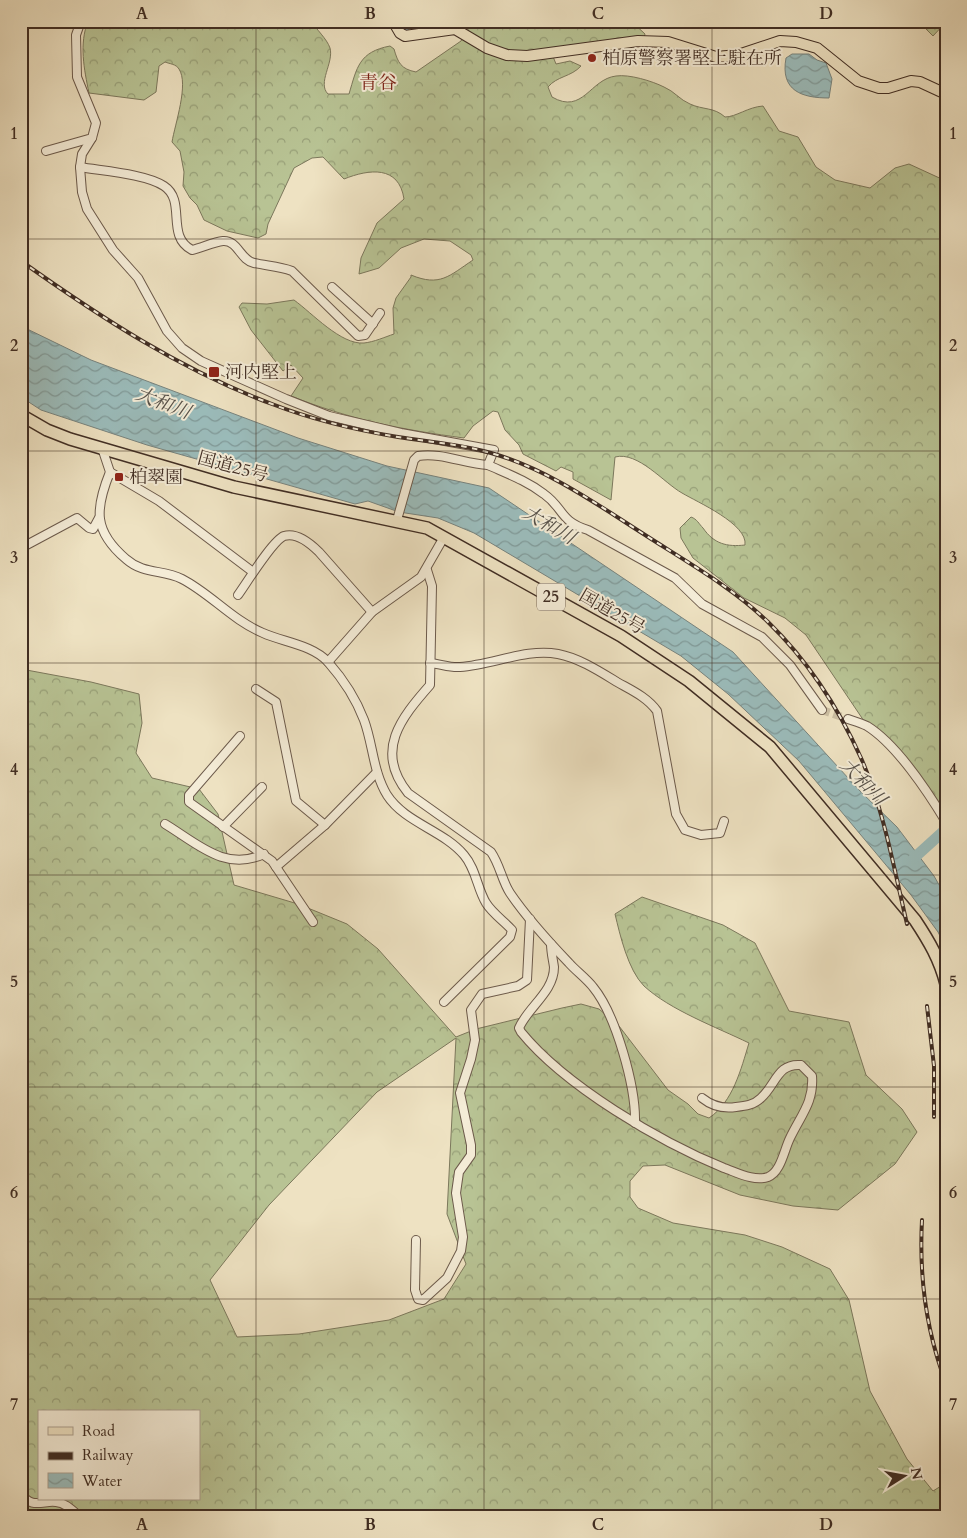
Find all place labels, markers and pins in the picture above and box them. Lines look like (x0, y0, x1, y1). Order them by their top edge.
place label: 柏原警察署堅上駐在所 (602, 46, 782, 71)
marker: 柏原警察署堅上駐在所 (586, 52, 598, 64)
place label: 河内堅上 (225, 360, 297, 385)
marker: 河内堅上 (207, 365, 221, 379)
place label: 柏翠園 (129, 465, 183, 490)
marker: 柏翠園 (113, 471, 125, 483)

